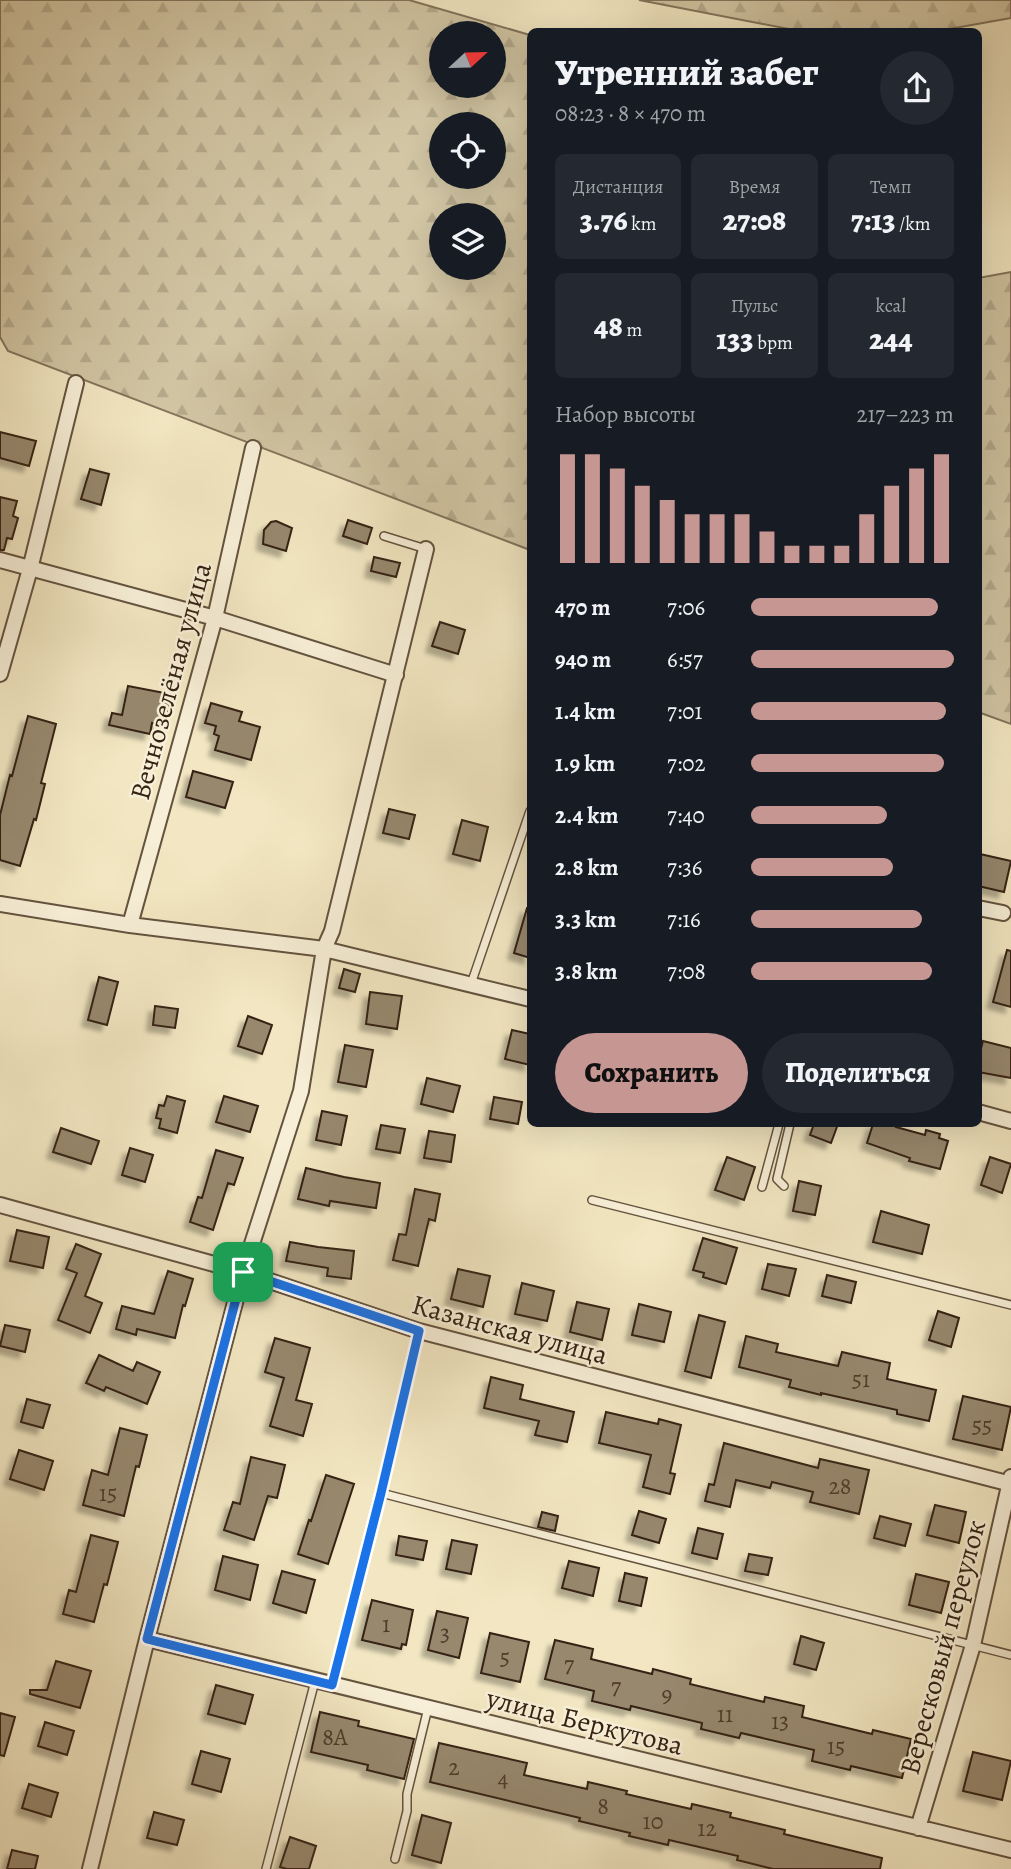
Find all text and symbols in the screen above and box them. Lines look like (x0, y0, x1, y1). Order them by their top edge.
north arrow (429, 21, 506, 98)
map controls (429, 21, 506, 280)
text: Утренний забег (555, 46, 819, 98)
button: share (880, 51, 954, 125)
text: 08:23 · 8 × 470 m (555, 98, 706, 129)
button: locate (429, 112, 506, 189)
text: Дистанция (573, 174, 663, 200)
text: Время (729, 174, 780, 200)
text: Темп (870, 174, 912, 200)
text: 3.76 (580, 200, 628, 240)
text: 27:08 (723, 200, 786, 240)
text: 7:13 (851, 200, 895, 240)
button: layers (429, 203, 506, 280)
text: km (628, 211, 657, 237)
text: /km (895, 211, 931, 237)
text: Пульс (731, 293, 778, 319)
text: kcal (876, 293, 906, 319)
text: 48 (594, 306, 623, 346)
text: m (623, 317, 642, 343)
text: 133 (716, 319, 753, 359)
text: 244 (869, 319, 913, 359)
text: bpm (753, 330, 793, 356)
text: Набор высоты (555, 399, 696, 430)
text: 217–223 m (856, 399, 954, 430)
street label: Вечнозелёная улица (121, 558, 221, 804)
text: 470 m (555, 592, 610, 623)
text: 7:06 (667, 592, 705, 623)
text: 940 m (555, 644, 611, 675)
text: 6:57 (667, 644, 703, 675)
text: 1.4 km (555, 696, 616, 727)
text: 7:01 (667, 696, 702, 727)
text: 1.9 km (555, 748, 615, 779)
text: 7:02 (667, 748, 705, 779)
text: 2.4 km (555, 800, 618, 831)
text: 7:40 (667, 800, 705, 831)
text: 2.8 km (555, 852, 619, 883)
text: 7:36 (667, 852, 702, 883)
text: 3.3 km (555, 904, 616, 935)
text: 7:16 (667, 904, 701, 935)
text: 3.8 km (555, 956, 617, 987)
text: 7:08 (667, 956, 706, 987)
button: Сохранить (555, 1033, 748, 1113)
button: Поделиться (762, 1033, 954, 1113)
pin (213, 1242, 273, 1302)
icon: arrive (224, 1253, 262, 1291)
street label: Казанская улица (408, 1286, 612, 1374)
house number: 51 (852, 1363, 870, 1395)
house number: 55 (972, 1409, 992, 1441)
house number: 28 (828, 1470, 852, 1502)
house number: 15 (99, 1477, 117, 1509)
street label: Вересковый переулок (891, 1516, 995, 1779)
house number: 1 (382, 1608, 390, 1640)
house number: 3 (440, 1617, 450, 1649)
house number: 5 (500, 1641, 510, 1673)
house number: 7 (564, 1648, 575, 1680)
house number: 7 (611, 1670, 622, 1702)
house number: 9 (662, 1678, 672, 1710)
street label: улица Беркутова (482, 1679, 687, 1765)
house number: 11 (717, 1698, 733, 1730)
house number: 13 (771, 1705, 789, 1737)
house number: 8А (322, 1721, 349, 1753)
house number: 15 (827, 1730, 845, 1762)
house number: 2 (448, 1751, 460, 1783)
house number: 4 (498, 1762, 509, 1794)
house number: 8 (597, 1790, 609, 1822)
house number: 10 (643, 1805, 664, 1837)
house number: 12 (697, 1812, 717, 1844)

